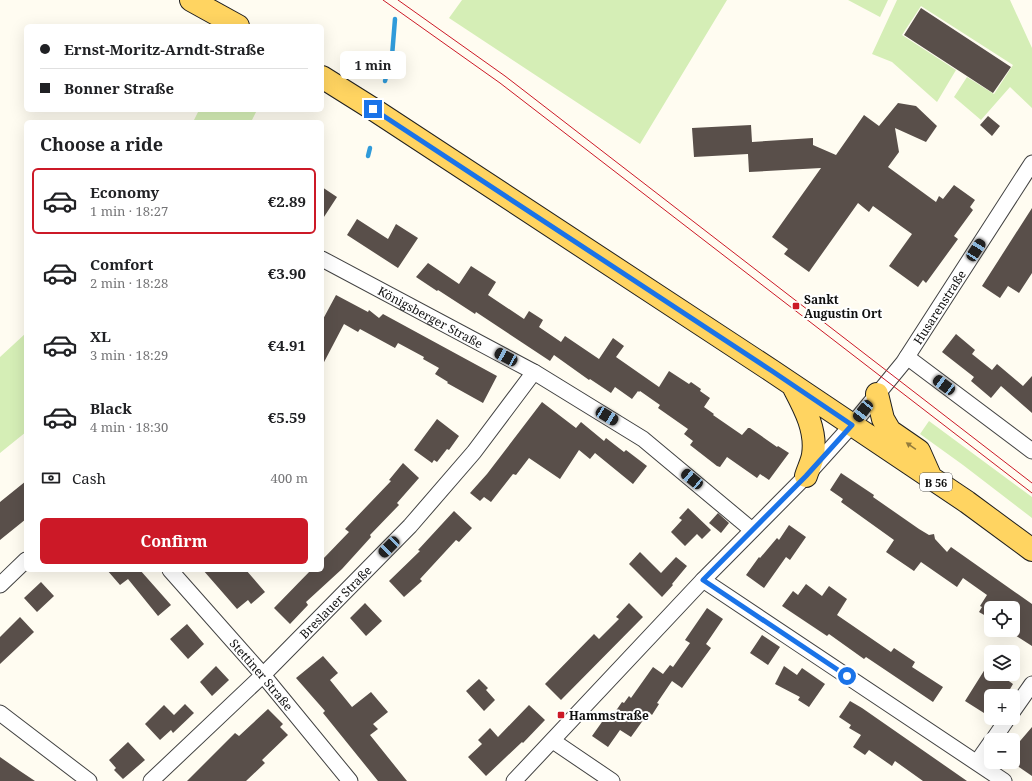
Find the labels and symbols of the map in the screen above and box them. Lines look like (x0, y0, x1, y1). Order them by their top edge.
callout: 1 min (340, 51, 406, 79)
route end (364, 100, 382, 118)
car (964, 237, 988, 263)
street label: Husarenstraße (909, 266, 969, 347)
street label: Königsberger Straße (375, 282, 486, 352)
place label: Sankt Augustin Ort (804, 291, 882, 322)
marker: Sankt Augustin Ort (791, 301, 801, 311)
car (493, 346, 519, 368)
car (931, 373, 957, 397)
car (851, 398, 875, 424)
car (594, 405, 620, 427)
one-way arrow (906, 442, 916, 450)
car (679, 467, 705, 491)
road number: B 56 (920, 473, 952, 491)
car (376, 534, 402, 560)
street label: Breslauer Straße (295, 562, 375, 642)
street label: Stettiner Straße (226, 635, 297, 714)
route start (838, 667, 856, 685)
place label: Hammstraße (569, 707, 649, 724)
marker: Hammstraße (556, 710, 566, 720)

